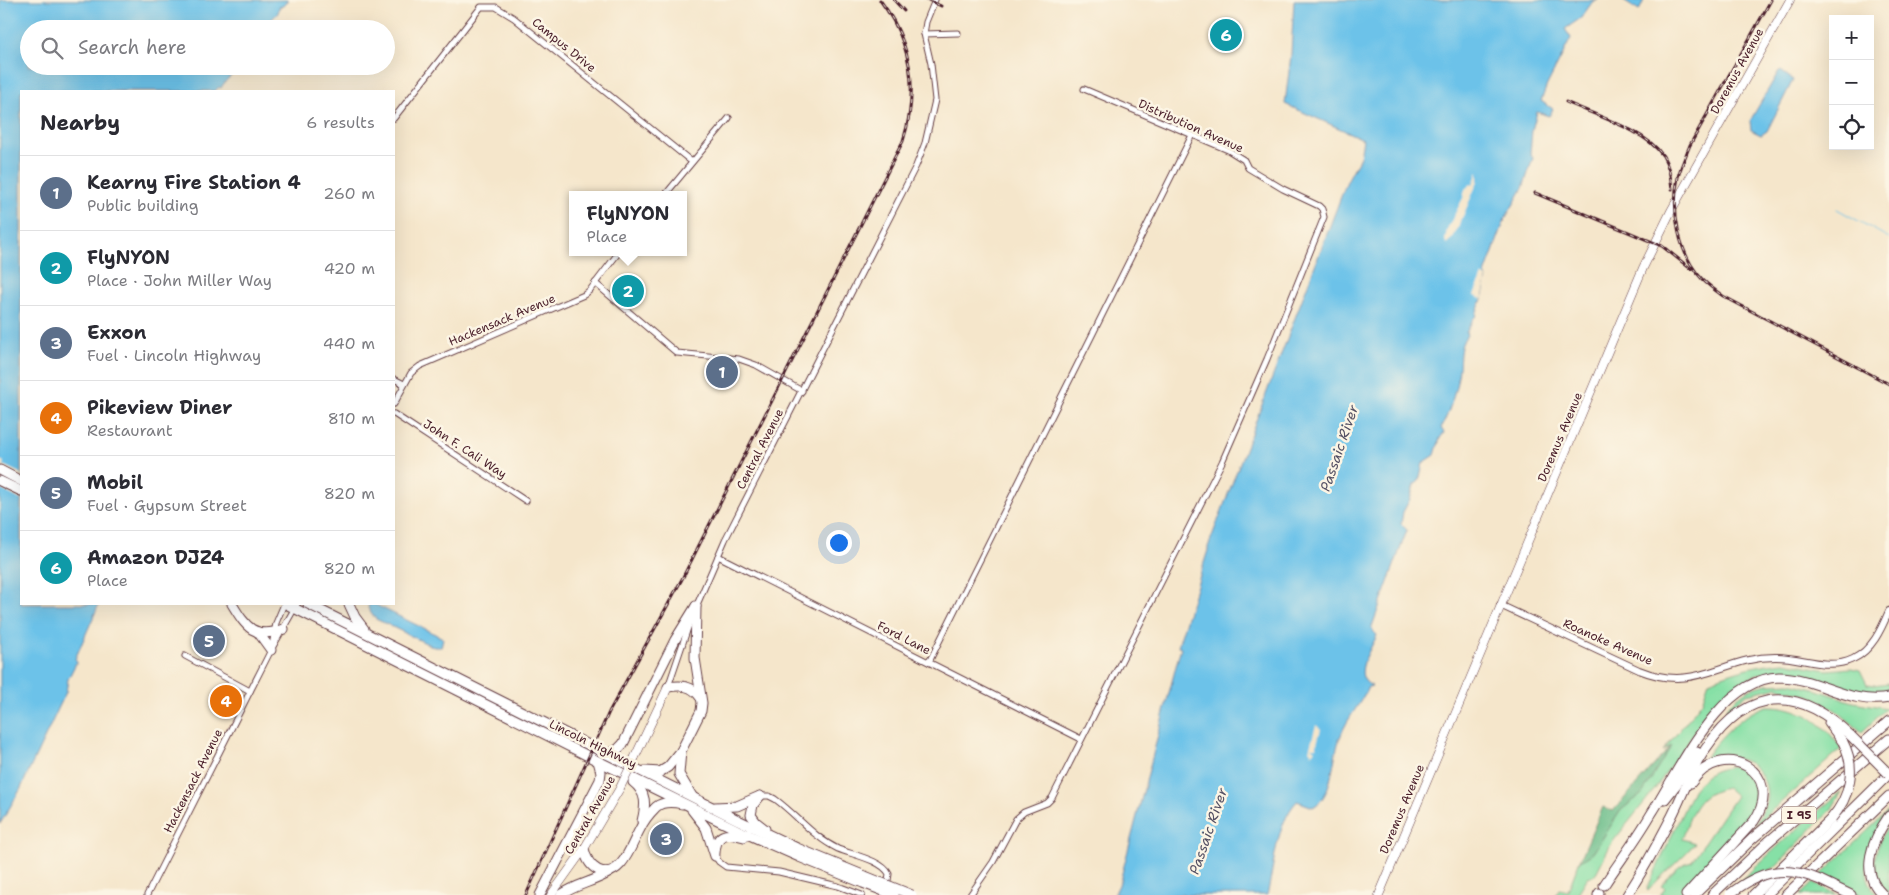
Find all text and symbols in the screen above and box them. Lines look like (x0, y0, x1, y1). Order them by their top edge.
street label: Campus Drive (529, 14, 600, 76)
map controls (1829, 15, 1874, 150)
button: + (1829, 15, 1874, 60)
pin: 6 (1210, 16, 1242, 54)
search box (20, 20, 395, 75)
street label: Doremus Avenue (1707, 25, 1767, 117)
icon: search (38, 34, 66, 62)
text: Search here (78, 35, 187, 60)
button: − (1829, 60, 1874, 105)
street label: Distribution Avenue (1136, 96, 1246, 157)
button: locate (1829, 105, 1874, 150)
text: Nearby (40, 109, 120, 137)
text: 6 results (306, 112, 375, 133)
text: Kearny Fire Station 4 (87, 170, 301, 195)
text: 1 (52, 183, 60, 204)
text: 260 m (323, 183, 375, 204)
popup (569, 191, 687, 256)
text: Public building (87, 195, 199, 216)
text: FlyNYON (586, 201, 670, 226)
text: Place (586, 226, 627, 247)
text: FlyNYON (87, 245, 170, 270)
text: 2 (50, 258, 62, 279)
text: 420 m (324, 258, 375, 279)
text: Place · John Miller Way (87, 270, 272, 291)
pin: 2 (612, 272, 644, 310)
street label: Hackensack Avenue (446, 290, 558, 350)
text: Exxon (87, 320, 146, 345)
text: 3 (50, 333, 62, 354)
text: 440 m (323, 333, 375, 354)
text: Fuel · Lincoln Highway (87, 345, 261, 366)
pin: 1 (706, 353, 738, 391)
street label: Doremus Avenue (1534, 390, 1586, 484)
text: Pikeview Diner (87, 395, 232, 420)
water label: Passaic River (1316, 402, 1362, 494)
street label: Central Avenue (733, 406, 787, 492)
text: 4 (50, 408, 62, 429)
text: 810 m (328, 408, 375, 429)
street label: John F. Cali Way (420, 416, 510, 482)
text: Restaurant (87, 420, 173, 441)
text: Mobil (87, 470, 143, 495)
text: 5 (51, 483, 61, 504)
text: 820 m (324, 483, 375, 504)
text: Fuel · Gypsum Street (87, 495, 247, 516)
your location (826, 530, 852, 556)
text: Amazon DJZ4 (87, 545, 224, 570)
text: 6 (50, 558, 62, 579)
text: 820 m (324, 558, 375, 579)
text: Place (87, 570, 128, 591)
street label: Roanoke Avenue (1561, 615, 1656, 669)
street label: Ford Lane (874, 618, 934, 658)
pin: 5 (193, 622, 225, 660)
pin: 4 (210, 682, 242, 720)
street label: Lincoln Highway (547, 716, 640, 772)
street label: Hackensack Avenue (160, 726, 226, 836)
street label: Doremus Avenue (1376, 762, 1428, 856)
street label: Central Avenue (561, 773, 619, 857)
water label: Passaic River (1185, 785, 1231, 877)
road number: I 95 (1782, 806, 1816, 824)
pin: 3 (650, 820, 682, 858)

